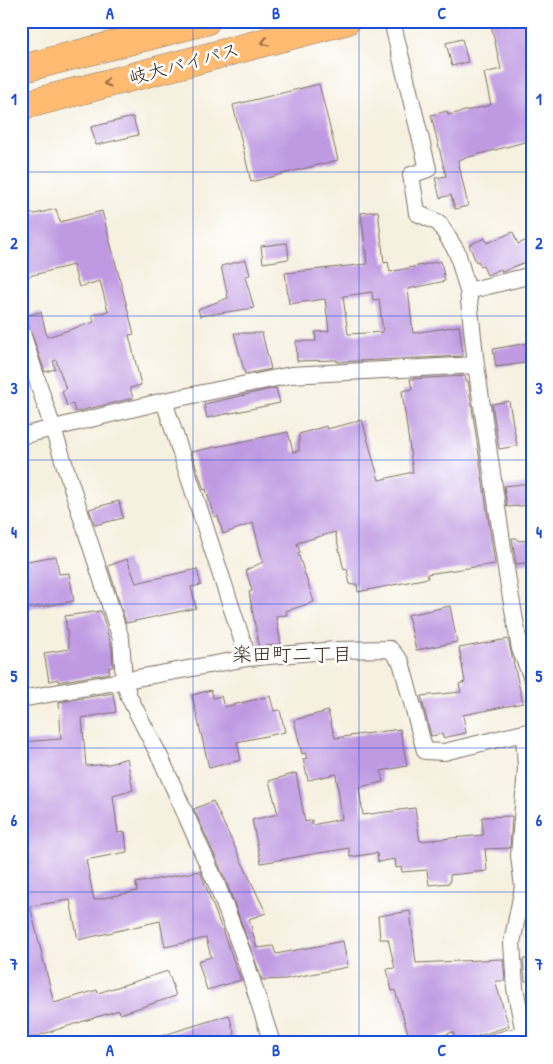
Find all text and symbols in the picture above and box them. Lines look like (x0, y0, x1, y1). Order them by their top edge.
text: A (106, 2, 114, 24)
text: B (272, 2, 280, 24)
text: C (438, 2, 447, 24)
street label: 岐大バイパス (126, 36, 242, 90)
one-way arrow (261, 37, 269, 47)
one-way arrow (103, 77, 112, 88)
text: 1 (11, 88, 17, 110)
text: 1 (536, 88, 542, 110)
text: 2 (10, 232, 18, 254)
text: 2 (535, 232, 543, 254)
text: 3 (10, 377, 18, 399)
text: 3 (535, 377, 543, 399)
text: 4 (11, 521, 17, 543)
text: 4 (536, 521, 542, 543)
district label: 楽田町二丁目 (232, 640, 352, 667)
text: 5 (11, 665, 18, 687)
text: 5 (536, 665, 543, 687)
text: 6 (11, 809, 18, 831)
text: 6 (536, 809, 543, 831)
text: 7 (9, 953, 18, 975)
text: 7 (534, 953, 543, 975)
text: A (106, 1039, 114, 1061)
text: B (272, 1039, 280, 1061)
text: C (438, 1039, 447, 1061)

